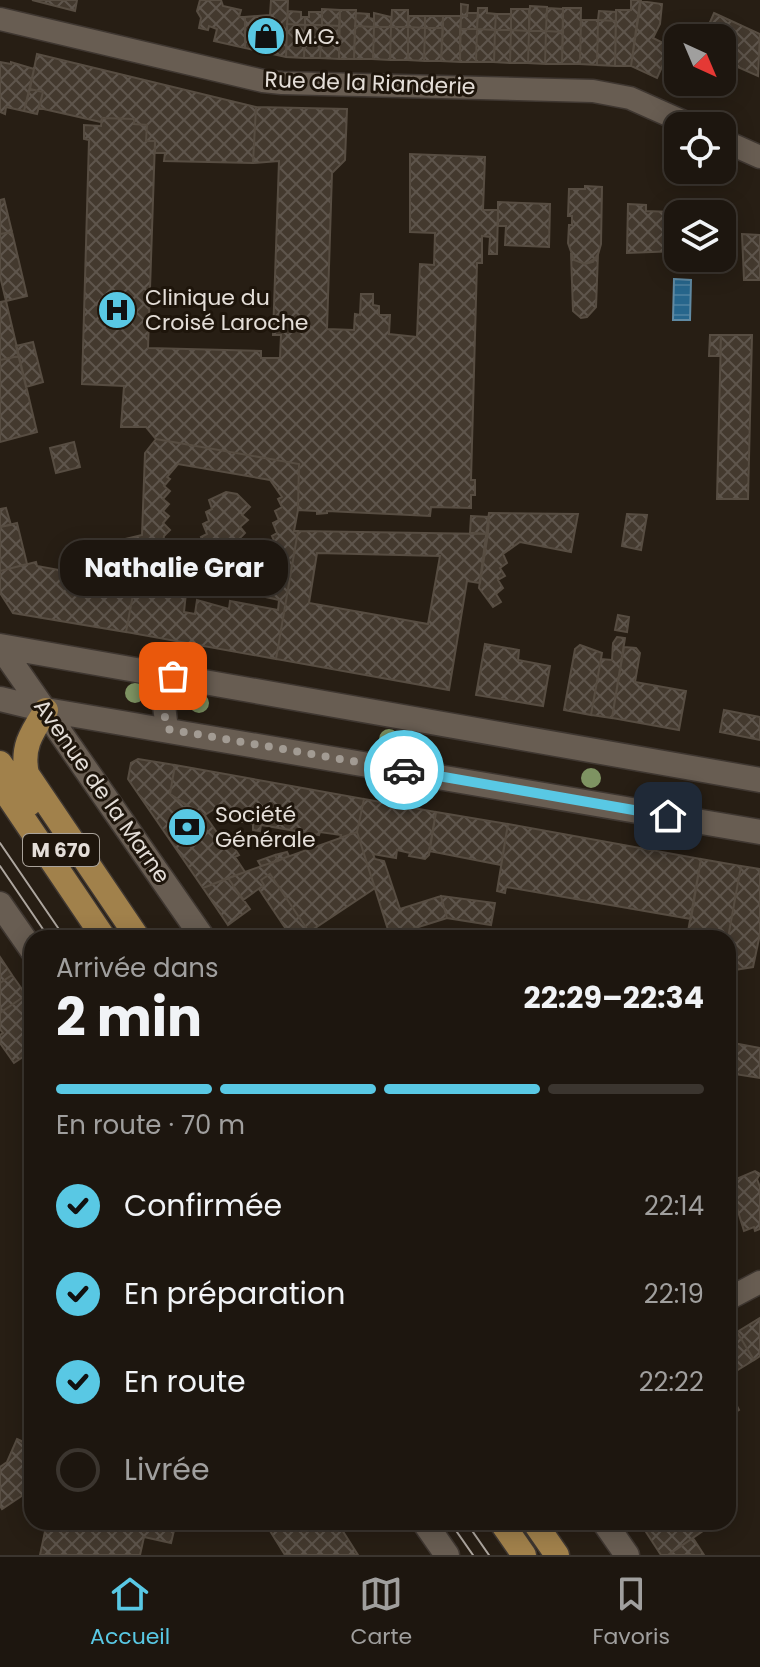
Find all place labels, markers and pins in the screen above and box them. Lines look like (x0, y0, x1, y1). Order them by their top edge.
shop icon: M.G. (245, 15, 287, 57)
place label: M.G. (294, 21, 339, 52)
place label: Clinique du Croisé Laroche (145, 282, 308, 338)
hospital icon: Clinique du Croisé Laroche (96, 289, 138, 331)
callout: Nathalie Grar (59, 540, 287, 596)
pin (139, 642, 207, 710)
pin (634, 782, 702, 850)
place label: Société Générale (215, 799, 316, 855)
bank icon: Société Générale (166, 806, 208, 848)

